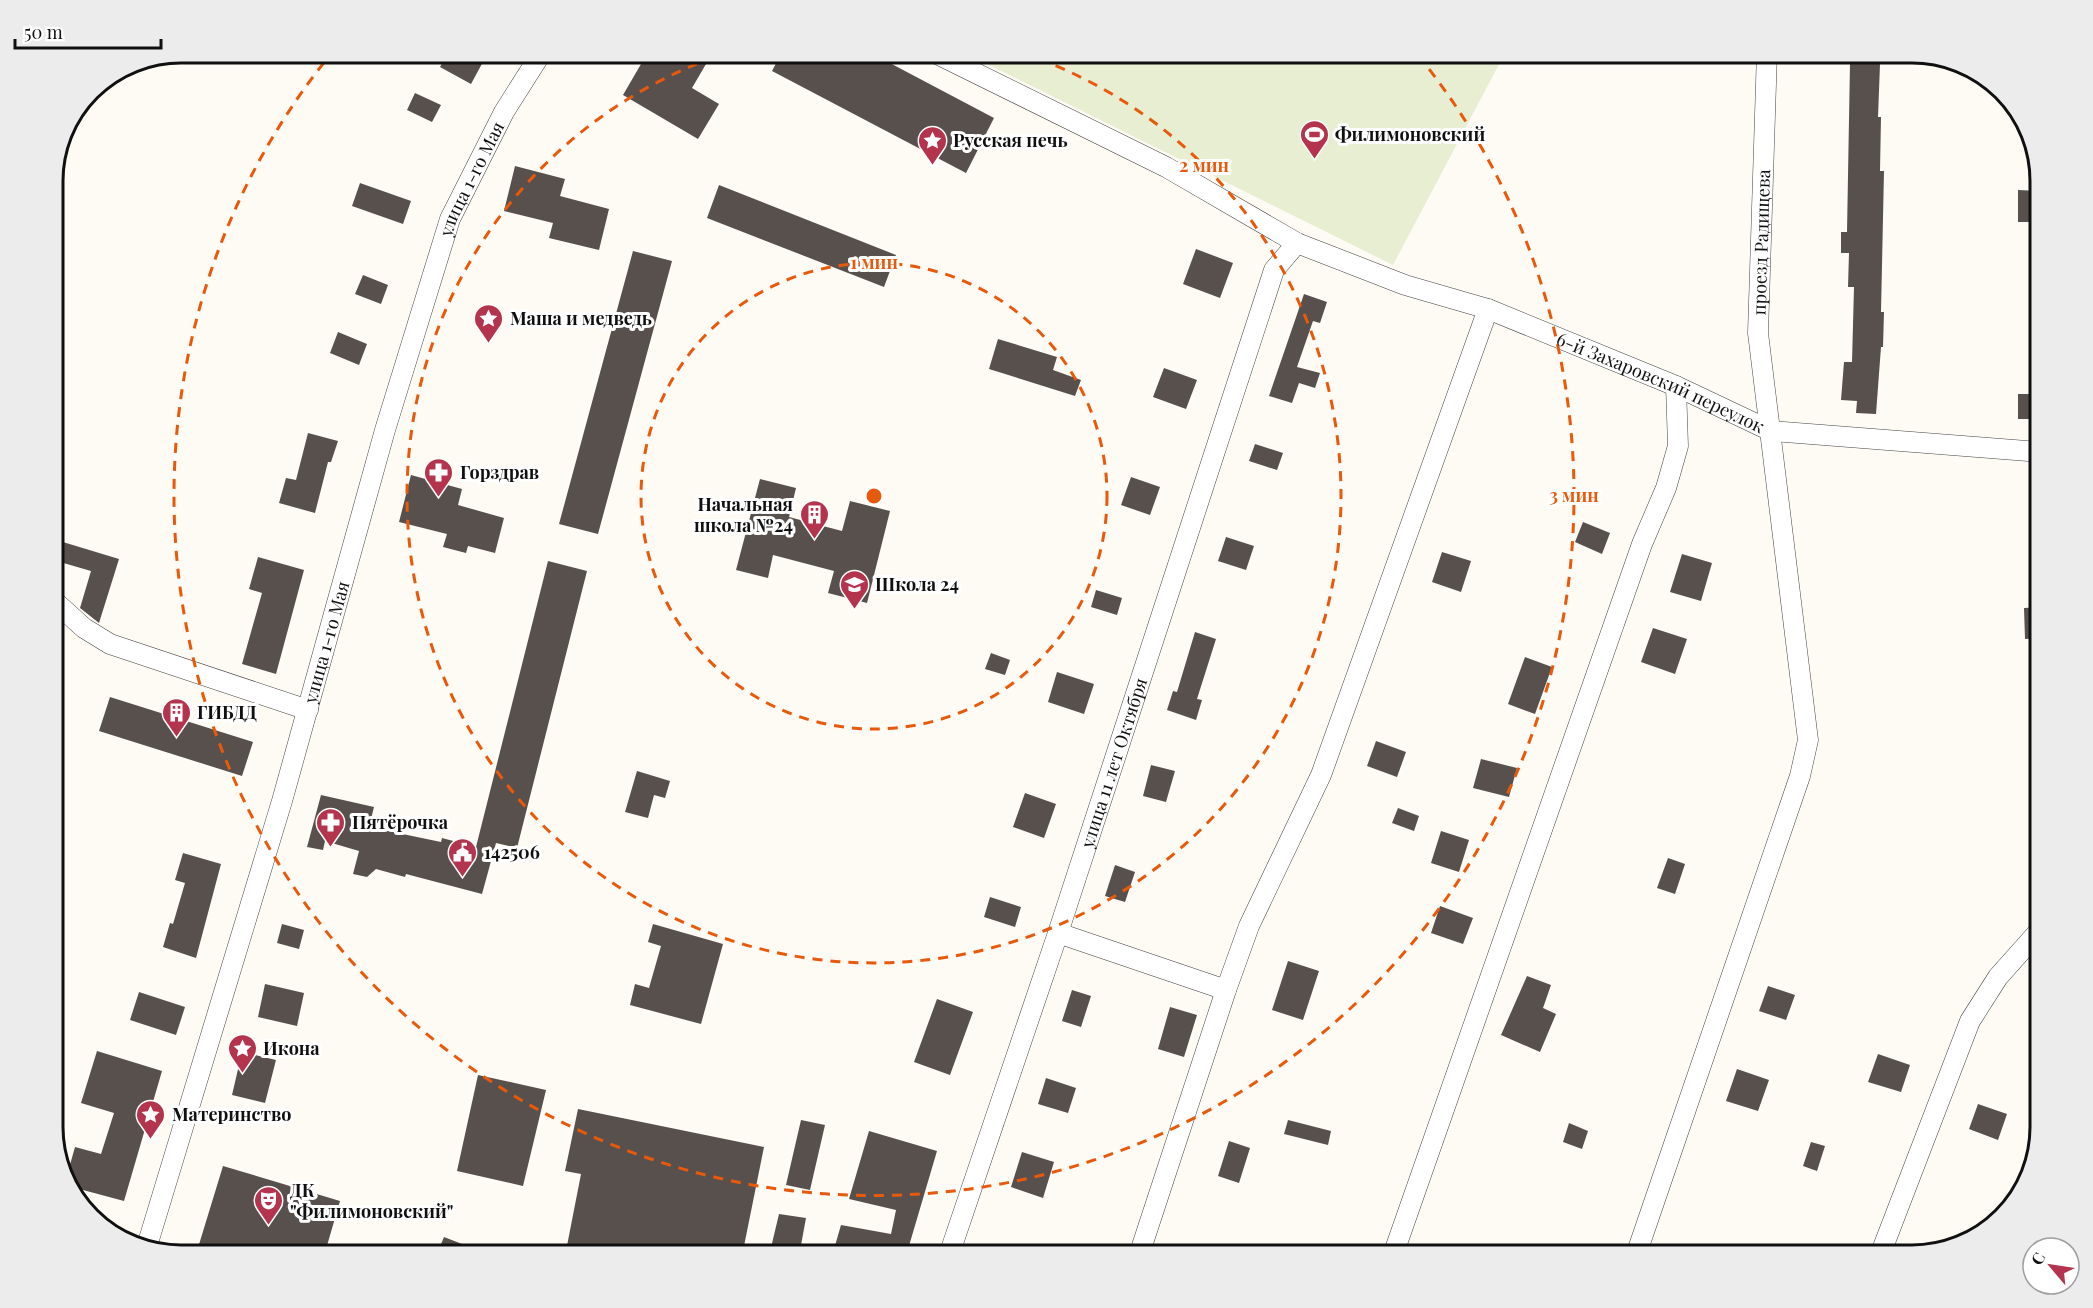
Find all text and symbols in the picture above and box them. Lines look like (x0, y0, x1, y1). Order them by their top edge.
scale bar (15, 12, 160, 50)
text: 50 m (24, 20, 63, 44)
street label: улица 1-го Мая (433, 117, 509, 240)
sports icon: Филимоновский (1298, 118, 1330, 160)
place label: Филимоновский (1335, 122, 1485, 146)
place icon: Русская печь (916, 124, 948, 166)
place label: Русская печь (953, 128, 1068, 152)
text: 2 мин (1179, 153, 1230, 177)
street label: проезд Радищева (1747, 169, 1775, 316)
text: 1 мин (850, 250, 898, 274)
place icon: Маша и медведь (473, 302, 505, 344)
place label: Маша и медведь (510, 306, 652, 330)
street label: 6-й Захаровский переулок (1553, 326, 1768, 438)
pharmacy icon: Горздрав (423, 456, 455, 498)
place label: Горздрав (460, 460, 539, 484)
text: 3 мин (1549, 483, 1599, 507)
centre of rings (864, 486, 884, 506)
place label: Начальная школа №24 (694, 492, 793, 537)
building icon: Начальная школа №24 (798, 498, 830, 540)
school or university icon: Школа 24 (838, 568, 870, 610)
place label: Школа 24 (875, 572, 959, 596)
street label: улица 1-го Мая (298, 578, 355, 707)
street label: улица 11 лет Октября (1074, 674, 1152, 852)
building icon: ГИБДД (160, 696, 192, 738)
place label: ГИБДД (197, 700, 257, 724)
pharmacy icon: Пятёрочка (315, 806, 347, 848)
place label: Пятёрочка (352, 810, 449, 834)
public building icon: 142506 (447, 836, 479, 878)
place label: 142506 (484, 840, 540, 864)
place icon: Икона (226, 1032, 258, 1074)
place label: Икона (263, 1036, 320, 1060)
place icon: Материнство (135, 1098, 167, 1140)
place label: Материнство (172, 1102, 291, 1126)
place label: ДК "Филимоновский" (290, 1178, 453, 1223)
theatre icon: ДК "Филимоновский" (253, 1184, 285, 1226)
north arrow (2021, 1236, 2081, 1296)
text: С (2026, 1248, 2049, 1269)

